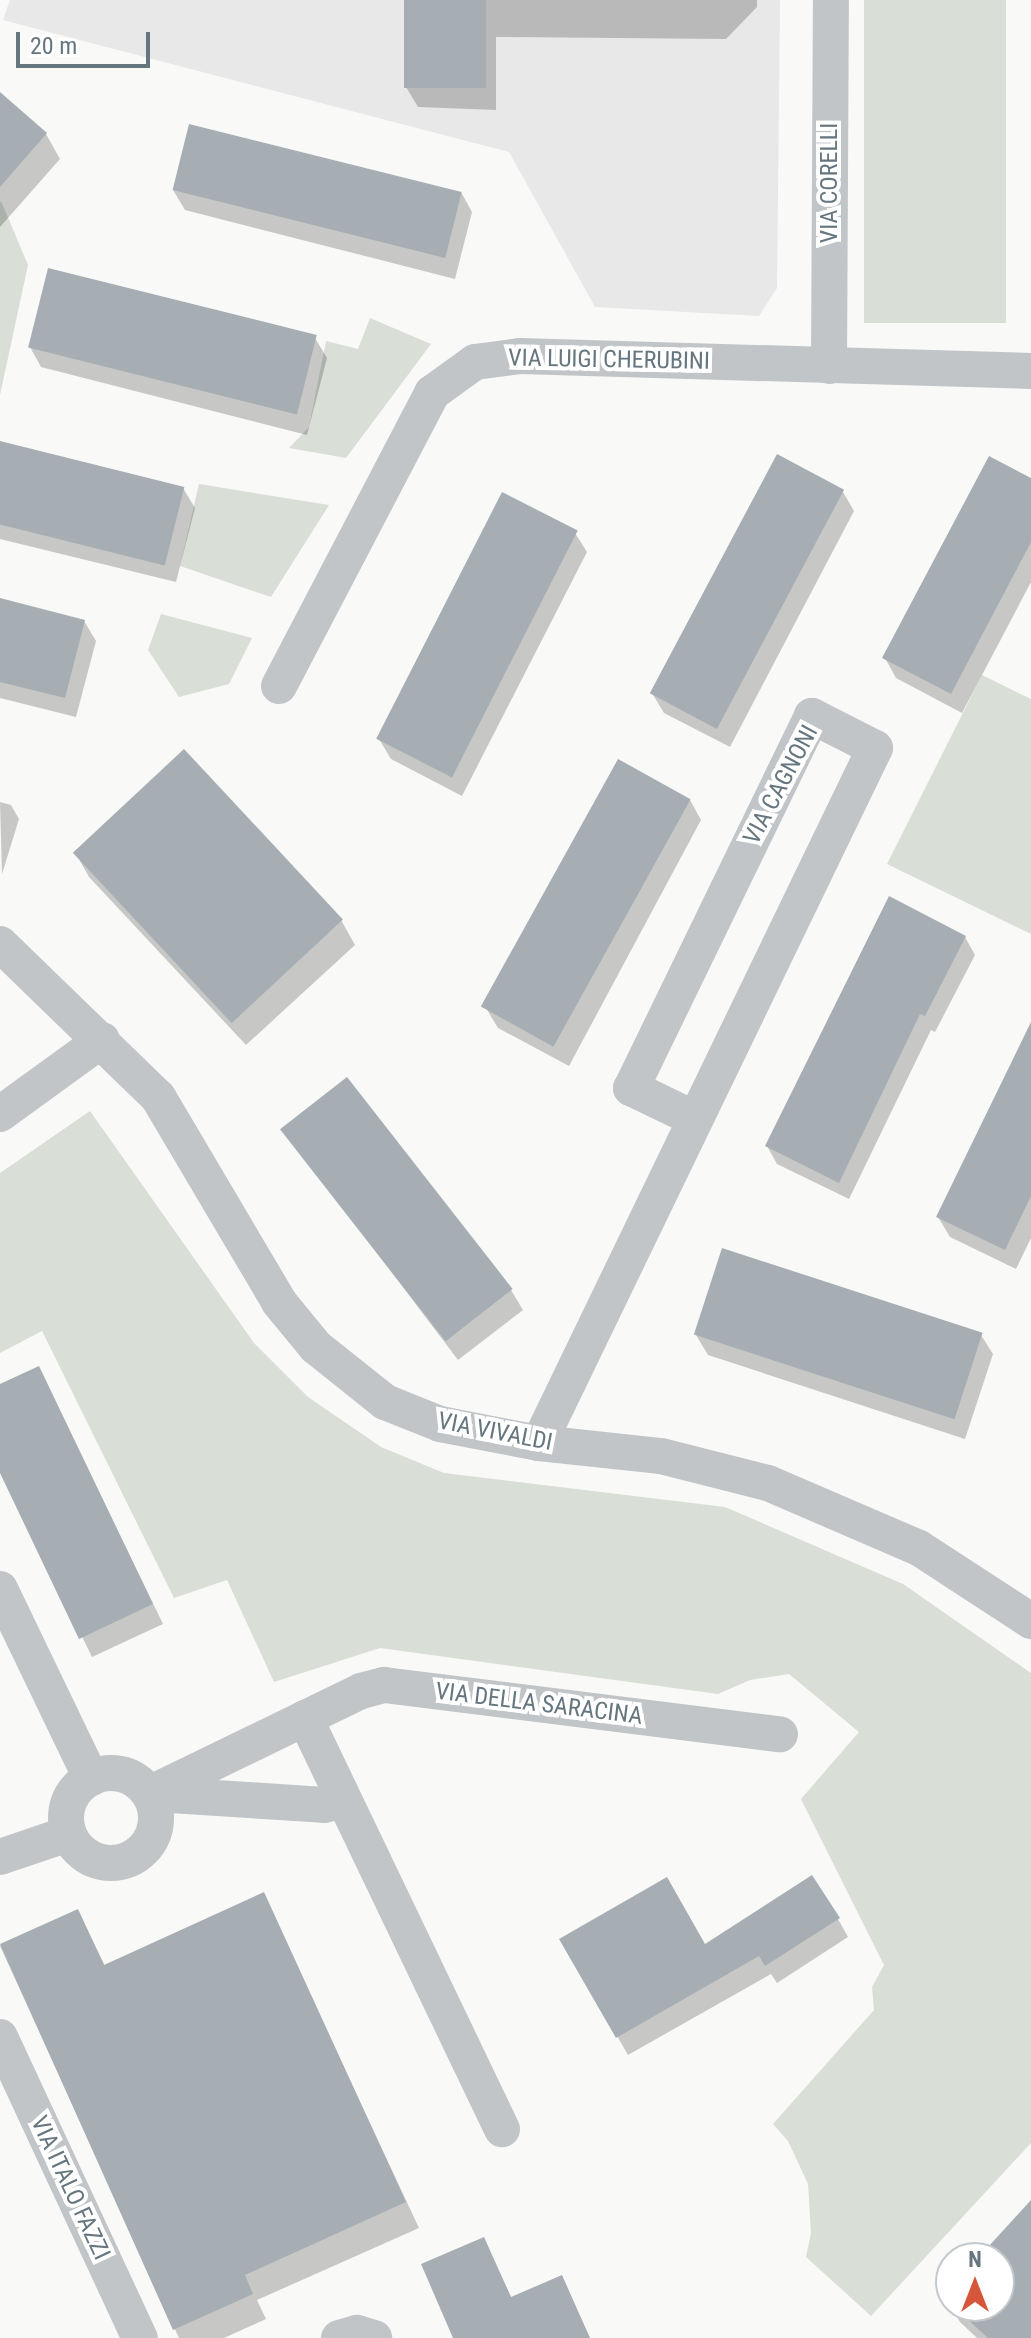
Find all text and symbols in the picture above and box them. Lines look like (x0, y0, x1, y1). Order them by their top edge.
scale bar (20, 16, 154, 66)
text: 20 m (30, 32, 77, 60)
street label: VIA CORELLI (816, 123, 844, 243)
street label: VIA LUIGI CHERUBINI (508, 344, 710, 376)
street label: VIA CAGNONI (738, 721, 824, 849)
street label: VIA VIVALDI (435, 1407, 555, 1457)
street label: VIA DELLA SARACINA (434, 1677, 644, 1731)
street label: VIA ITALO FAZZI (24, 2112, 116, 2264)
north arrow (935, 2242, 1015, 2322)
text: N (968, 2247, 982, 2272)

